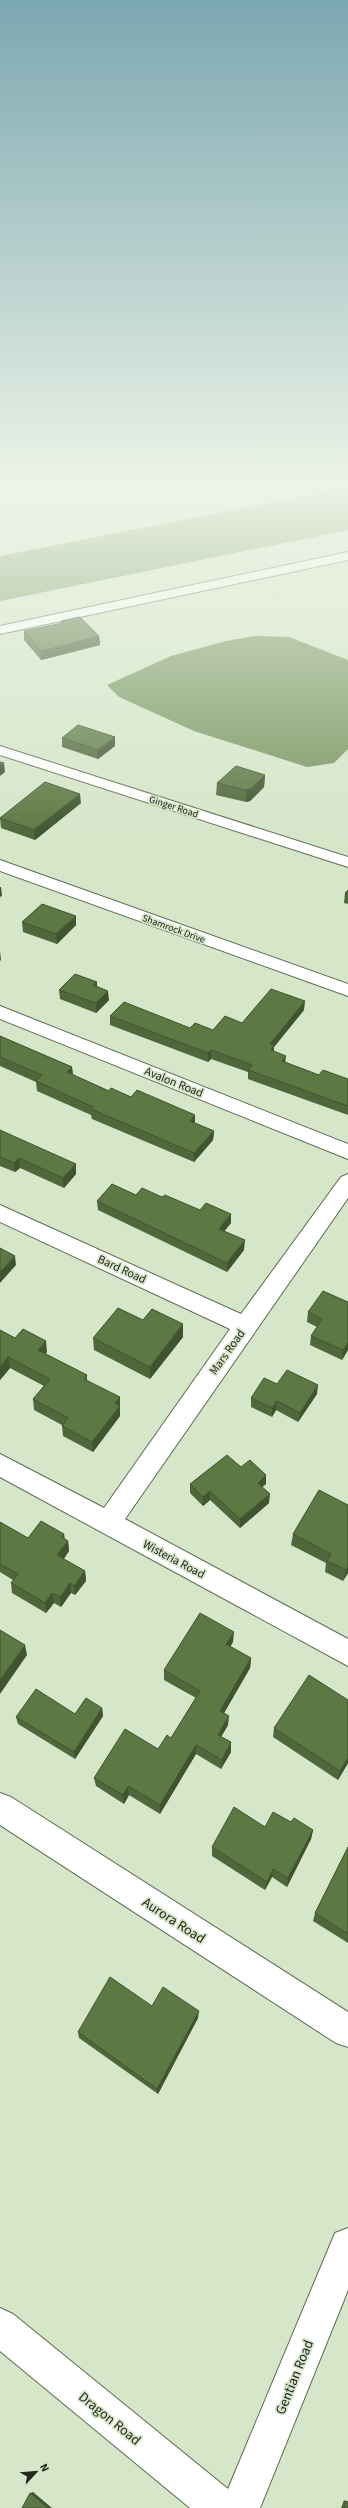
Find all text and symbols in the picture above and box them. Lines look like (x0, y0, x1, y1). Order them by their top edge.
street label: Ginger Road (147, 792, 200, 821)
street label: Shamrock Drive (140, 911, 207, 947)
street label: Avalon Road (142, 1063, 206, 1102)
street label: Bard Road (95, 1251, 149, 1288)
street label: Mars Road (206, 1326, 249, 1378)
street label: Wisteria Road (140, 1536, 208, 1583)
street label: Aurora Road (138, 1893, 209, 1949)
street label: Gentian Road (271, 2337, 319, 2418)
street label: Dragon Road (74, 2387, 145, 2450)
north arrow (16, 2452, 56, 2492)
text: N (36, 2461, 53, 2474)

